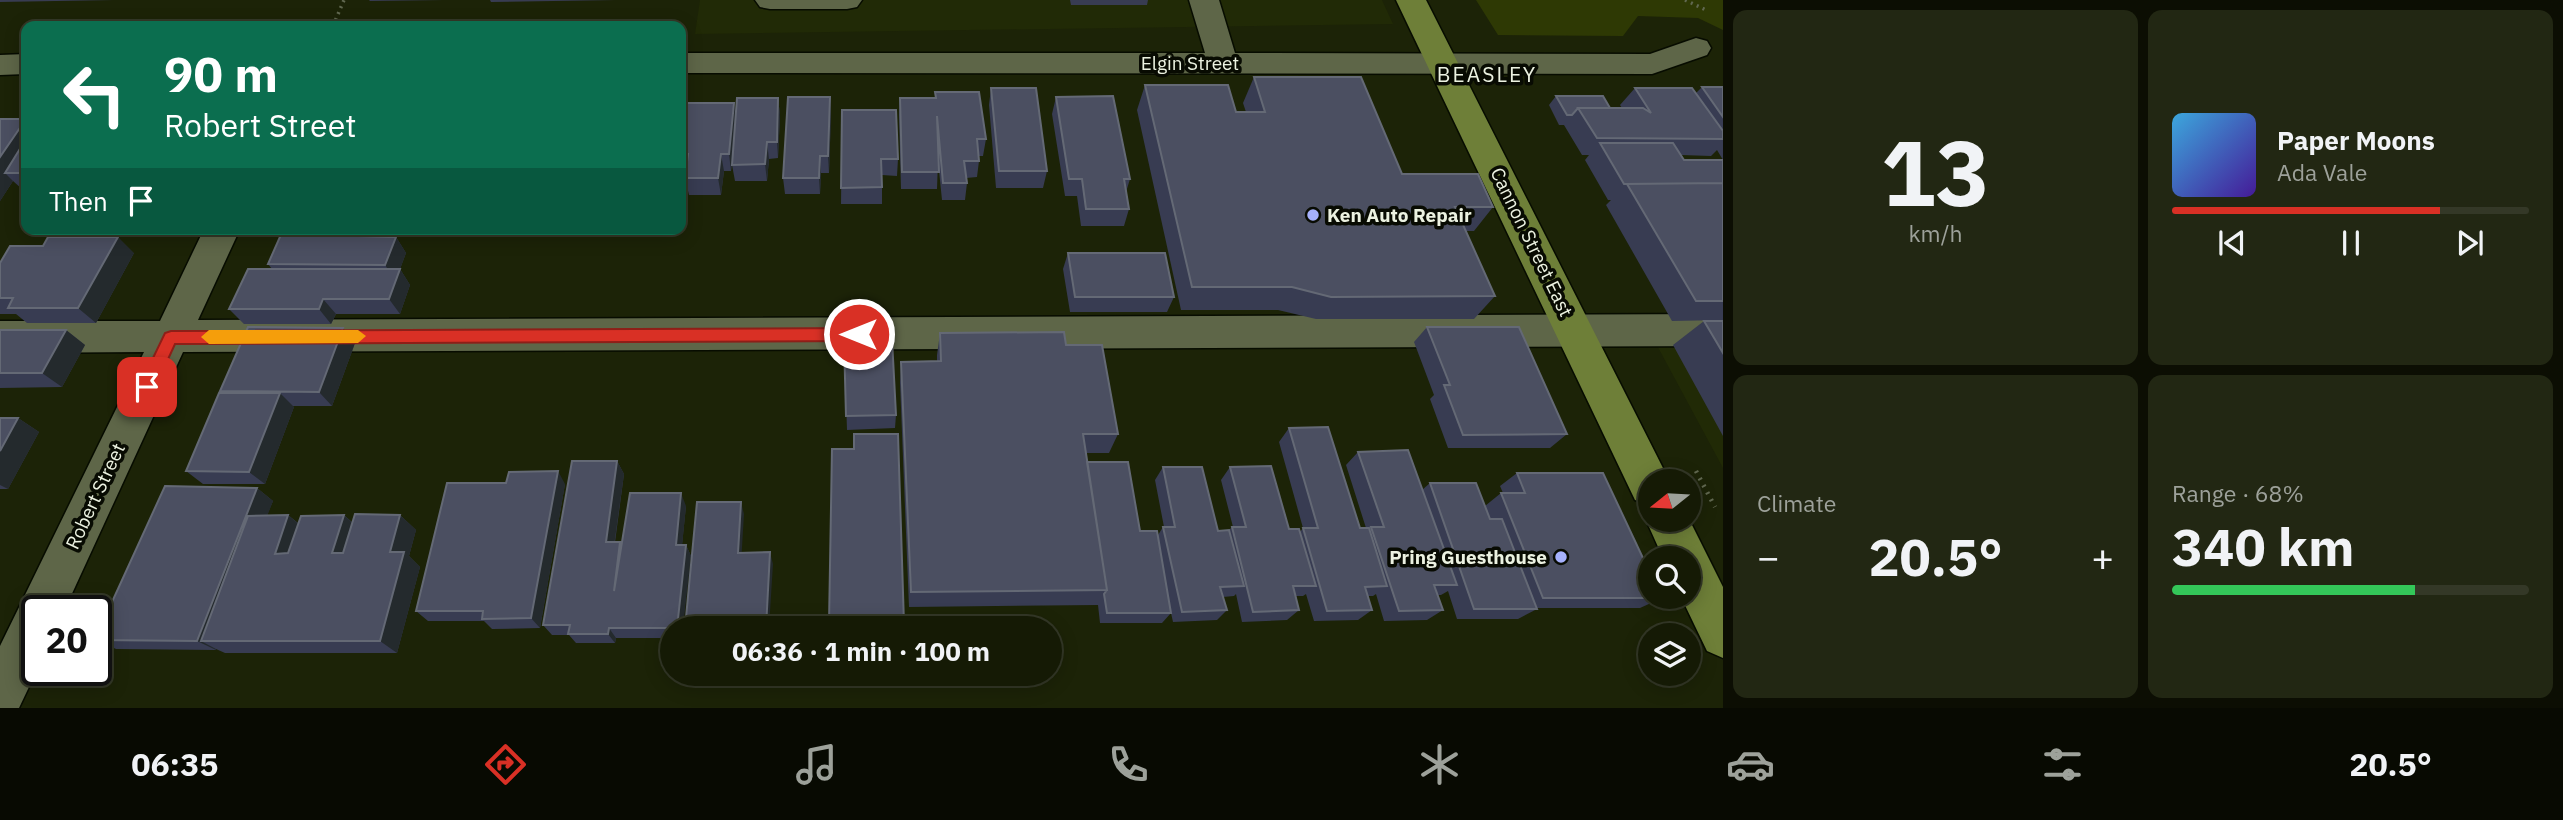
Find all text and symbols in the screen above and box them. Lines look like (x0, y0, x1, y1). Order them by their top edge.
text: 90 m (164, 42, 278, 105)
icon: left (49, 49, 140, 140)
street label: Elgin Street (1141, 51, 1239, 75)
district label: BEASLEY (1437, 60, 1537, 88)
text: Robert Street (164, 104, 356, 146)
text: 13 (1881, 113, 1990, 231)
text: Paper Moons (2277, 123, 2435, 157)
text: Ada Vale (2277, 157, 2367, 187)
street label: Cannon Street East (1485, 163, 1579, 321)
icon: arrive (122, 182, 160, 220)
text: Then (49, 184, 108, 218)
place label: Ken Auto Repair (1327, 203, 1472, 227)
marker: Ken Auto Repair (1305, 207, 1321, 223)
text: km/h (1908, 218, 1963, 248)
icon: previous (2213, 224, 2251, 262)
icon: pause (2332, 224, 2370, 262)
icon: next (2451, 224, 2489, 262)
position arrow (822, 297, 896, 371)
pin (117, 357, 177, 417)
icon: arrive (128, 368, 166, 406)
street label: Robert Street (60, 439, 130, 553)
north arrow (1638, 469, 1701, 532)
map controls (1638, 469, 1701, 686)
text: Range · 68% (2172, 478, 2304, 508)
text: Climate (1757, 488, 1836, 518)
text: 340 km (2172, 513, 2354, 580)
text: 20.5° (1868, 523, 2003, 590)
text: − (1757, 532, 1780, 581)
text: + (2091, 532, 2114, 581)
place label: Pring Guesthouse (1389, 545, 1547, 569)
button: search (1638, 546, 1701, 609)
marker: Pring Guesthouse (1553, 549, 1569, 565)
speed limit sign: 20 (21, 595, 112, 686)
button: layers (1638, 623, 1701, 686)
text: 06:36 · 1 min · 100 m (732, 634, 990, 668)
icon: directions (481, 740, 530, 789)
icon: music (792, 740, 841, 789)
icon: phone (1104, 740, 1153, 789)
icon: climate (1415, 740, 1464, 789)
icon: car (1726, 740, 1775, 789)
icon: filters (2038, 740, 2087, 789)
text: 06:35 (131, 743, 219, 785)
text: 20.5° (2349, 743, 2432, 785)

